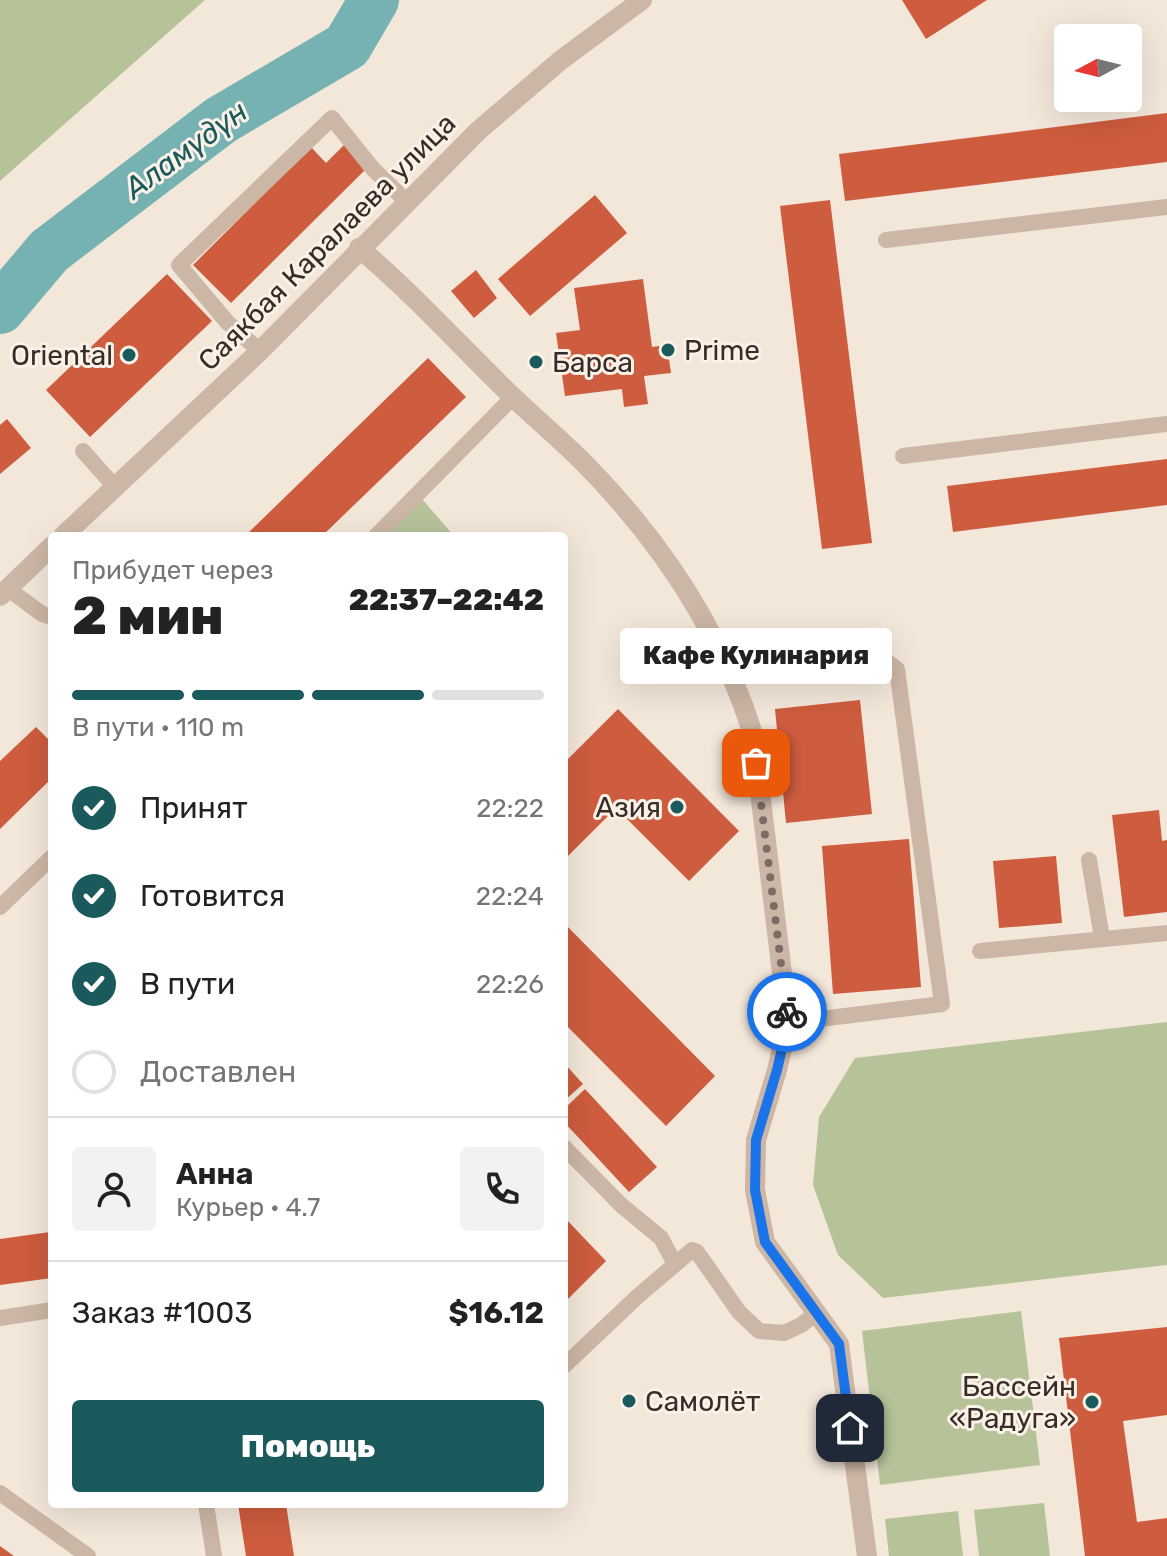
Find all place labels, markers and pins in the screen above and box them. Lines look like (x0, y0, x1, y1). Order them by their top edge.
place label: Prime (684, 334, 760, 367)
place label: Oriental (11, 339, 113, 372)
marker: Prime (659, 341, 677, 359)
marker: Oriental (120, 346, 138, 364)
place label: Барса (552, 346, 633, 379)
marker: Барса (527, 353, 545, 371)
callout: Кафе Кулинария (620, 627, 892, 683)
pin (722, 729, 790, 797)
place label: Азия (596, 791, 661, 824)
marker: Азия (668, 798, 686, 816)
place label: Бассейн «Радуга» (949, 1370, 1076, 1435)
place label: Самолёт (645, 1385, 760, 1418)
marker: Самолёт (620, 1392, 638, 1410)
marker: Бассейн «Радуга» (1083, 1393, 1101, 1411)
pin (816, 1394, 884, 1462)

